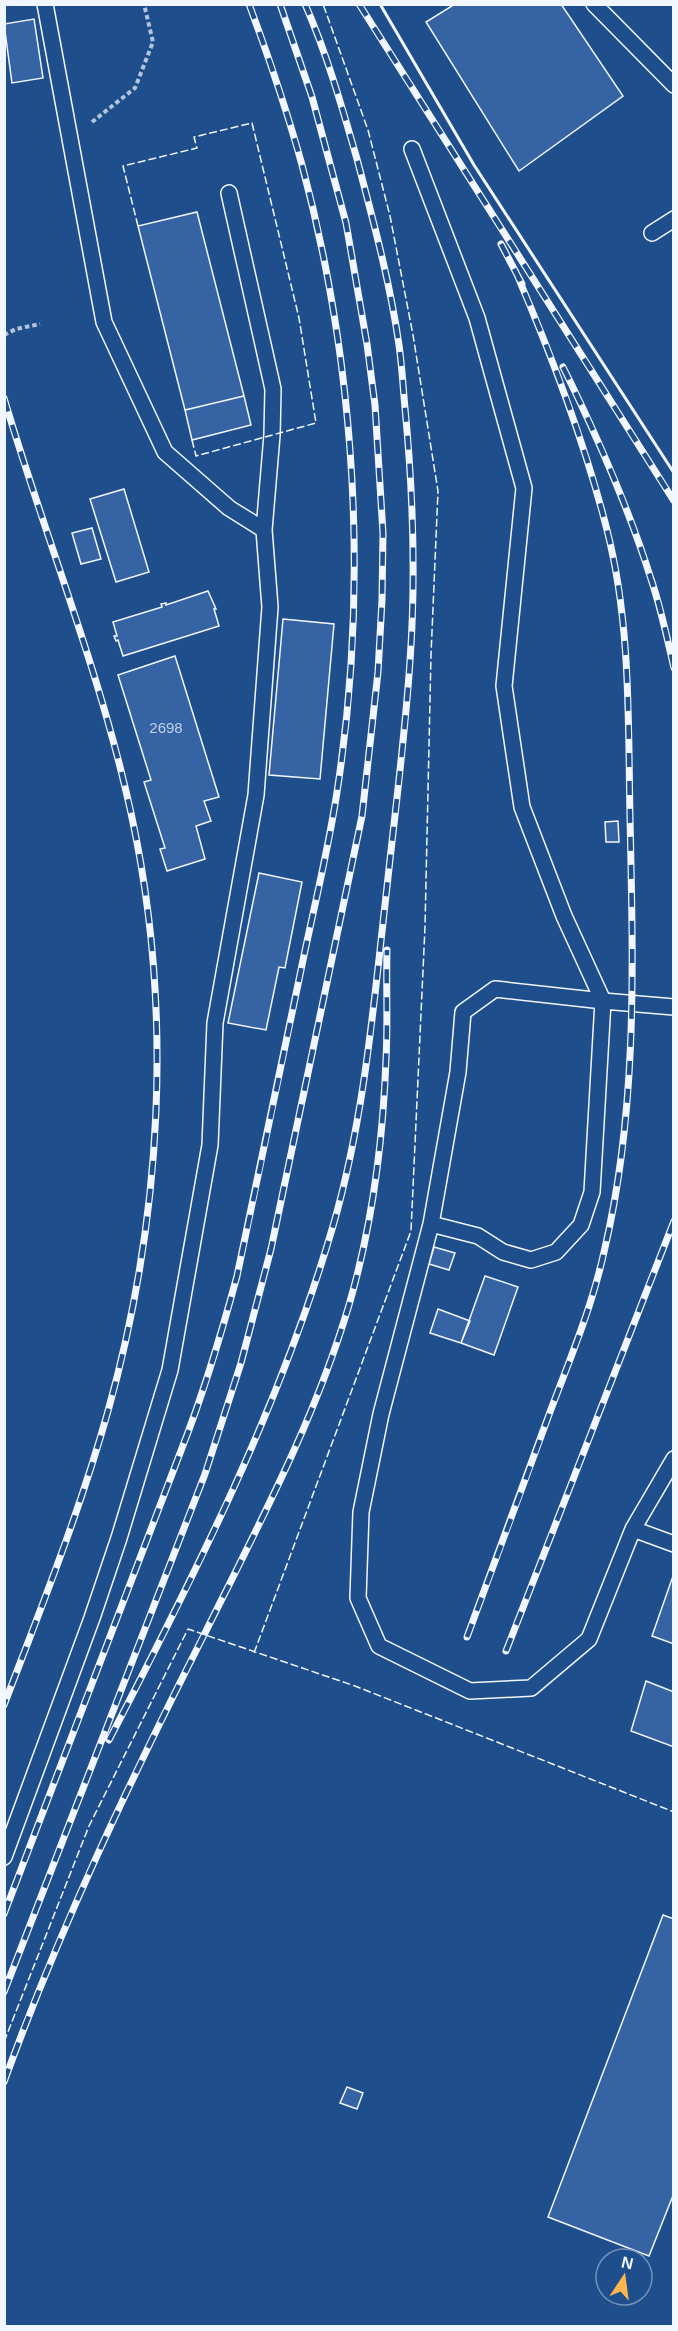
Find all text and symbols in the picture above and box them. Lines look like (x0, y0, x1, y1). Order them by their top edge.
house number: 2698 (149, 719, 183, 736)
north arrow (594, 2247, 654, 2307)
text: N (620, 2253, 635, 2272)

